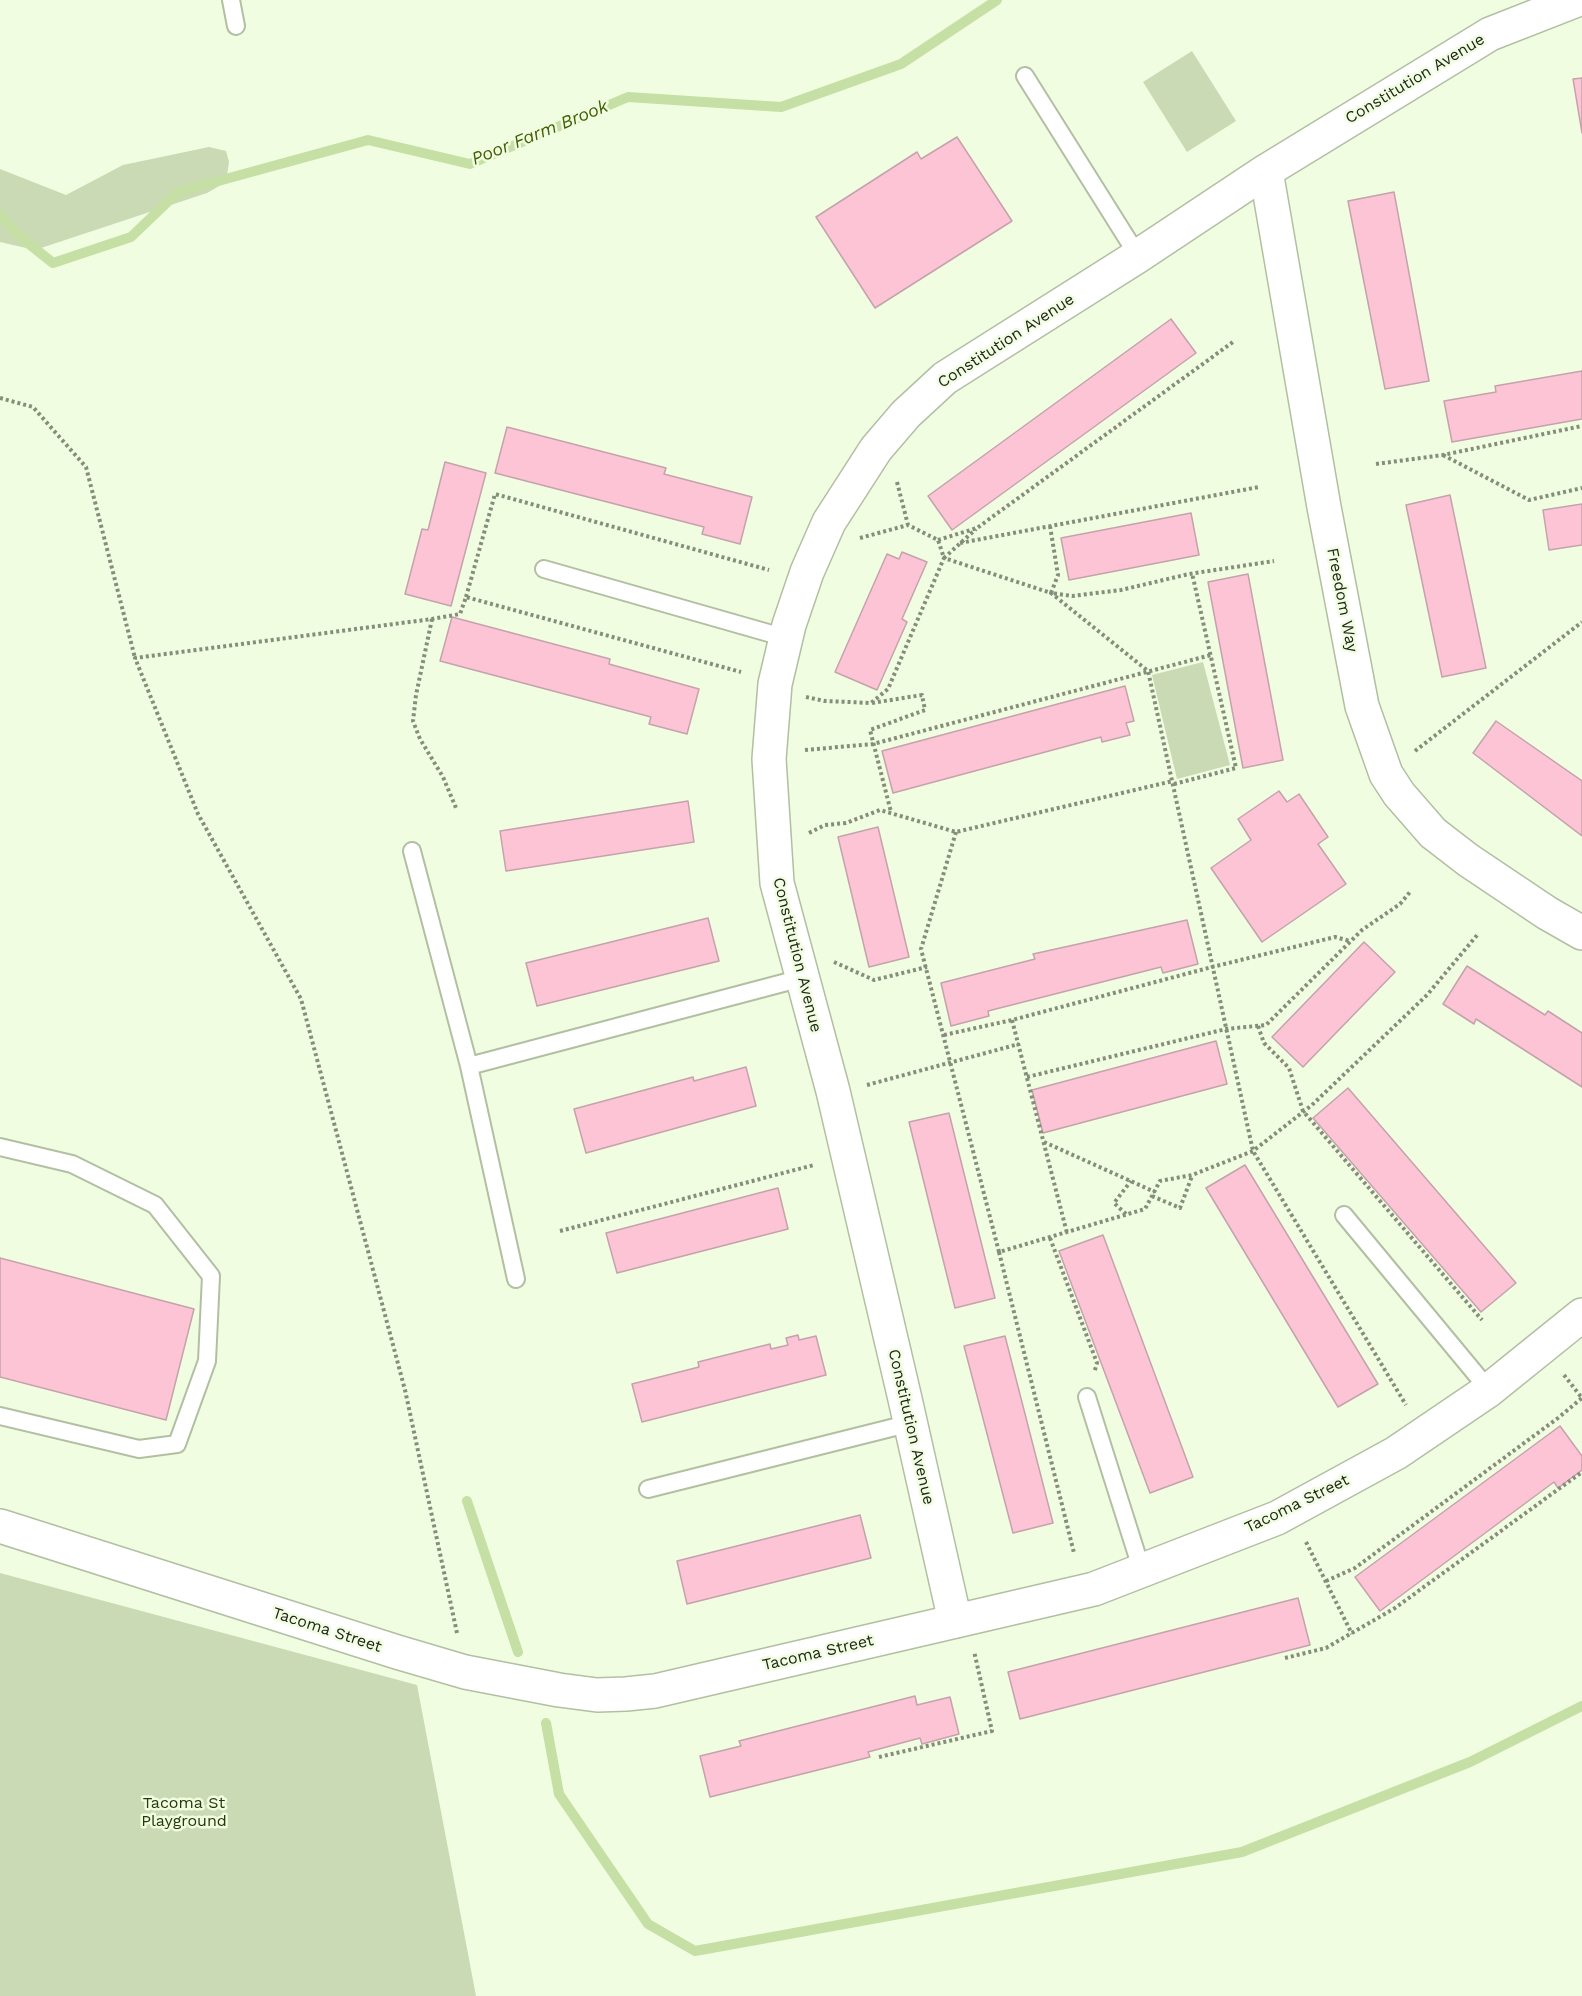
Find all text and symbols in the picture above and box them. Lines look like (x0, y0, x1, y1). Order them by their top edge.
street label: Constitution Avenue (1342, 30, 1488, 128)
water label: Poor Farm Brook (469, 96, 611, 170)
street label: Constitution Avenue (934, 290, 1078, 392)
street label: Freedom Way (1322, 546, 1362, 654)
street label: Constitution Avenue (768, 876, 826, 1034)
street label: Constitution Avenue (884, 1347, 938, 1507)
street label: Tacoma Street (1242, 1470, 1352, 1538)
street label: Tacoma Street (270, 1603, 384, 1657)
street label: Tacoma Street (761, 1631, 875, 1675)
park label: Tacoma St Playground (141, 1793, 227, 1831)

